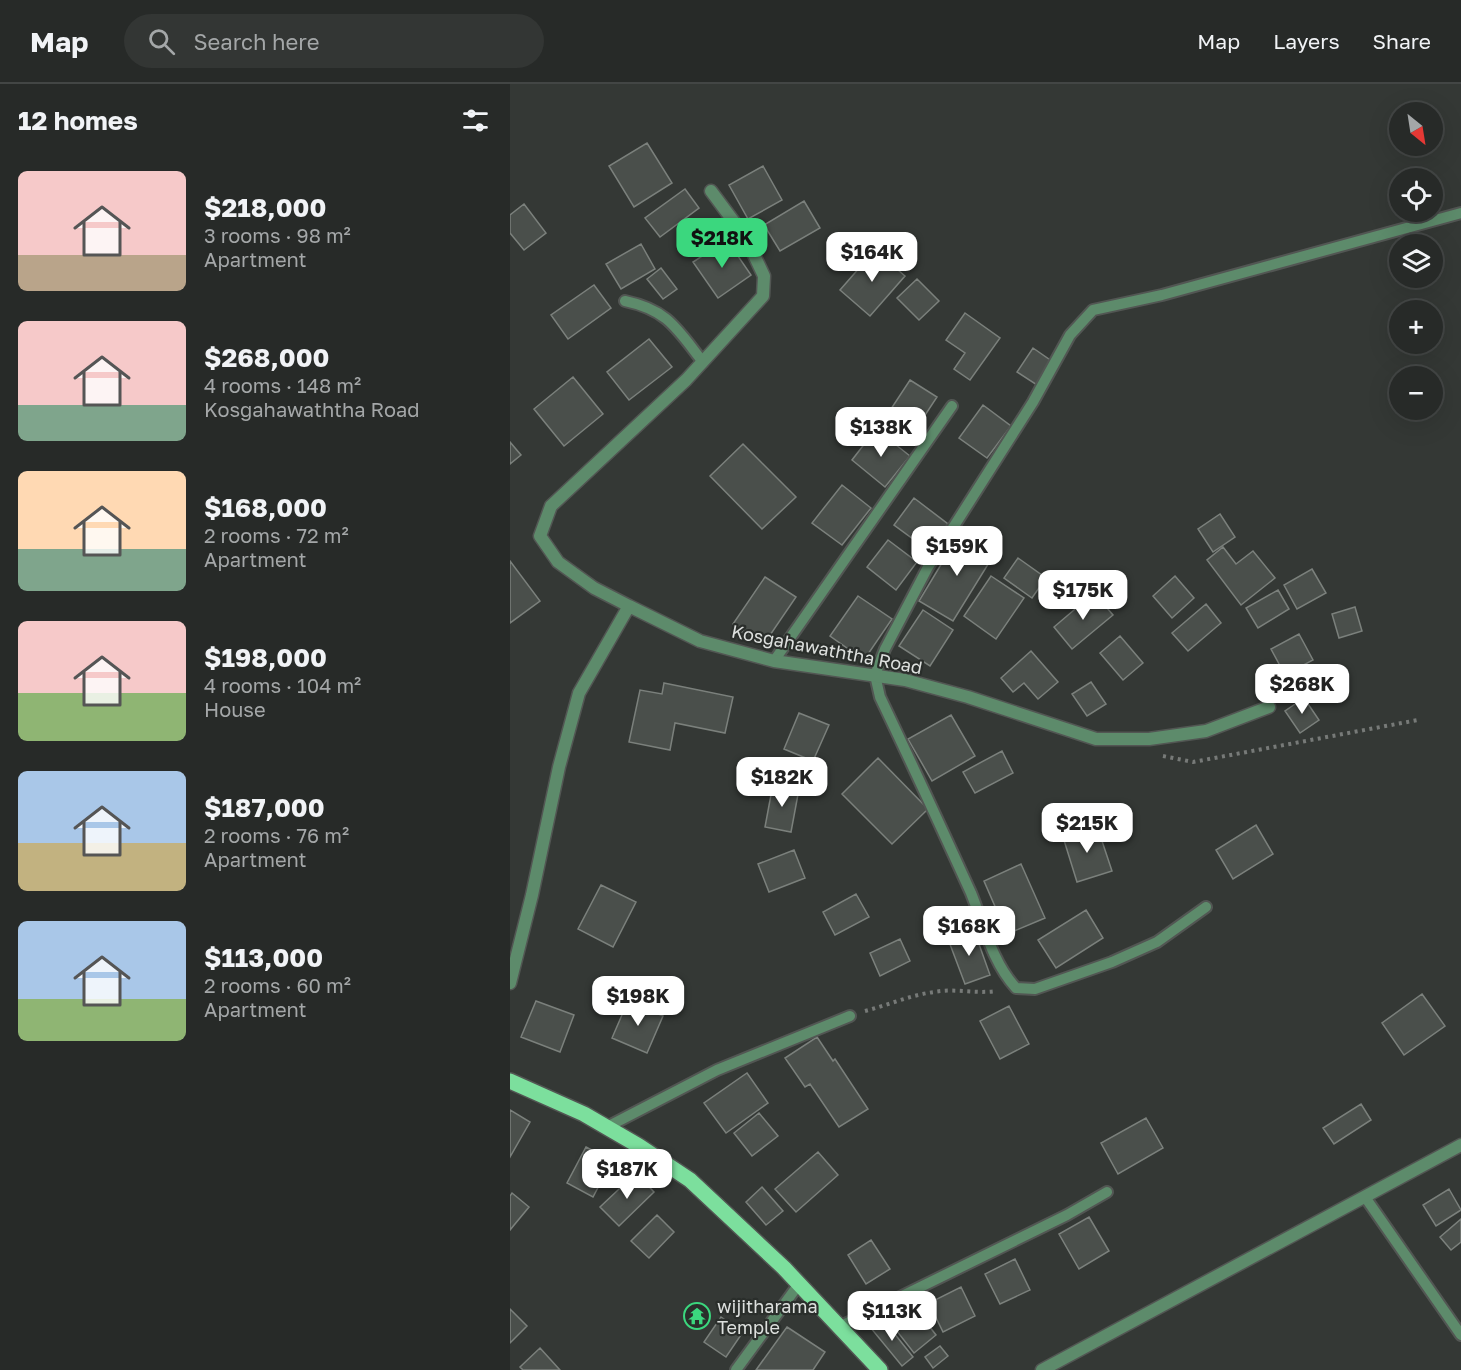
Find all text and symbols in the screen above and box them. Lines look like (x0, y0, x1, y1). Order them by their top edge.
search box (124, 14, 544, 68)
text: Map (30, 25, 88, 58)
icon: search (145, 25, 178, 58)
text: Search here (193, 28, 319, 55)
text: Map (1197, 28, 1240, 54)
text: Layers (1273, 28, 1340, 54)
text: Share (1373, 28, 1431, 54)
north arrow (1389, 102, 1443, 156)
map controls (1389, 102, 1443, 420)
icon: filters (459, 104, 492, 137)
text: 12 homes (18, 105, 138, 136)
button: locate (1389, 168, 1443, 222)
text: $218,000 (204, 192, 326, 223)
icon: home (66, 195, 138, 267)
pin: $218K (680, 218, 764, 269)
text: 3 rooms · 98 m² (204, 223, 351, 247)
text: $218K (690, 225, 754, 249)
pin: $164K (830, 232, 914, 283)
button: layers (1389, 234, 1443, 288)
text: $164K (840, 239, 904, 263)
text: Apartment (204, 247, 307, 271)
button: + (1389, 300, 1443, 354)
text: $268,000 (204, 342, 329, 373)
icon: home (66, 345, 138, 417)
button: − (1389, 366, 1443, 420)
text: 4 rooms · 148 m² (204, 373, 361, 397)
text: Kosgahawaththa Road (204, 397, 420, 421)
pin: $138K (839, 407, 923, 458)
text: $138K (849, 414, 913, 438)
text: $168,000 (204, 492, 327, 523)
icon: home (66, 495, 138, 567)
text: 2 rooms · 72 m² (204, 523, 349, 547)
pin: $159K (915, 526, 999, 577)
text: $159K (925, 533, 989, 557)
text: Apartment (204, 547, 307, 571)
pin: $175K (1041, 570, 1125, 621)
text: $175K (1052, 577, 1114, 601)
street label: Kosgahawaththa Road (730, 620, 924, 678)
text: $198,000 (204, 642, 327, 673)
icon: home (66, 645, 138, 717)
pin: $268K (1260, 664, 1344, 715)
text: $268K (1269, 671, 1335, 695)
text: 4 rooms · 104 m² (204, 673, 361, 697)
text: House (204, 697, 266, 721)
pin: $182K (740, 757, 824, 808)
text: $182K (750, 764, 814, 788)
text: $187,000 (204, 792, 325, 823)
icon: home (66, 795, 138, 867)
pin: $215K (1045, 803, 1129, 854)
text: $215K (1056, 810, 1118, 834)
text: 2 rooms · 76 m² (204, 823, 349, 847)
text: Apartment (204, 847, 307, 871)
pin: $168K (927, 906, 1011, 957)
text: $168K (937, 913, 1001, 937)
text: $113,000 (204, 942, 323, 973)
icon: home (66, 945, 138, 1017)
text: 2 rooms · 60 m² (204, 973, 351, 997)
pin: $198K (596, 976, 680, 1027)
text: $198K (606, 983, 670, 1007)
text: Apartment (204, 997, 307, 1021)
pin: $187K (585, 1149, 669, 1200)
text: $187K (596, 1156, 658, 1180)
pin: $113K (850, 1291, 934, 1342)
place label: wijitharama Temple (717, 1295, 818, 1338)
text: $113K (862, 1298, 922, 1322)
temple icon: wijitharama Temple (682, 1301, 712, 1331)

